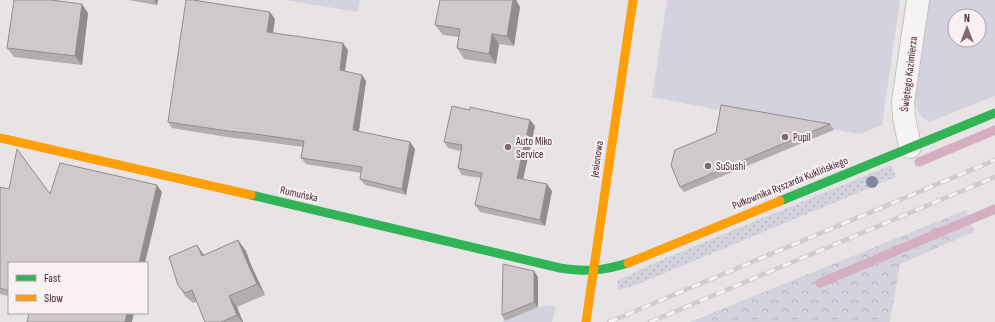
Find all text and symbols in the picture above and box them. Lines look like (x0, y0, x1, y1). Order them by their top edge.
north arrow (947, 8, 987, 48)
text: N (964, 12, 970, 25)
street label: Świętego Kazimierza (898, 36, 920, 112)
place label: Pupil (793, 131, 811, 144)
marker: Pupil (780, 132, 790, 142)
place label: Auto Miko Service (515, 135, 552, 161)
street label: Jesionowa (588, 140, 606, 179)
marker: Auto Miko Service (503, 142, 513, 152)
street label: Pułkownika Ryszarda Kuklińskiego (730, 154, 850, 212)
place label: SuSushi (716, 160, 745, 173)
marker: SuSushi (703, 161, 713, 171)
street label: Rumuńska (279, 183, 319, 205)
legend (8, 262, 148, 314)
text: Fast (44, 271, 61, 286)
text: Slow (44, 291, 63, 306)

